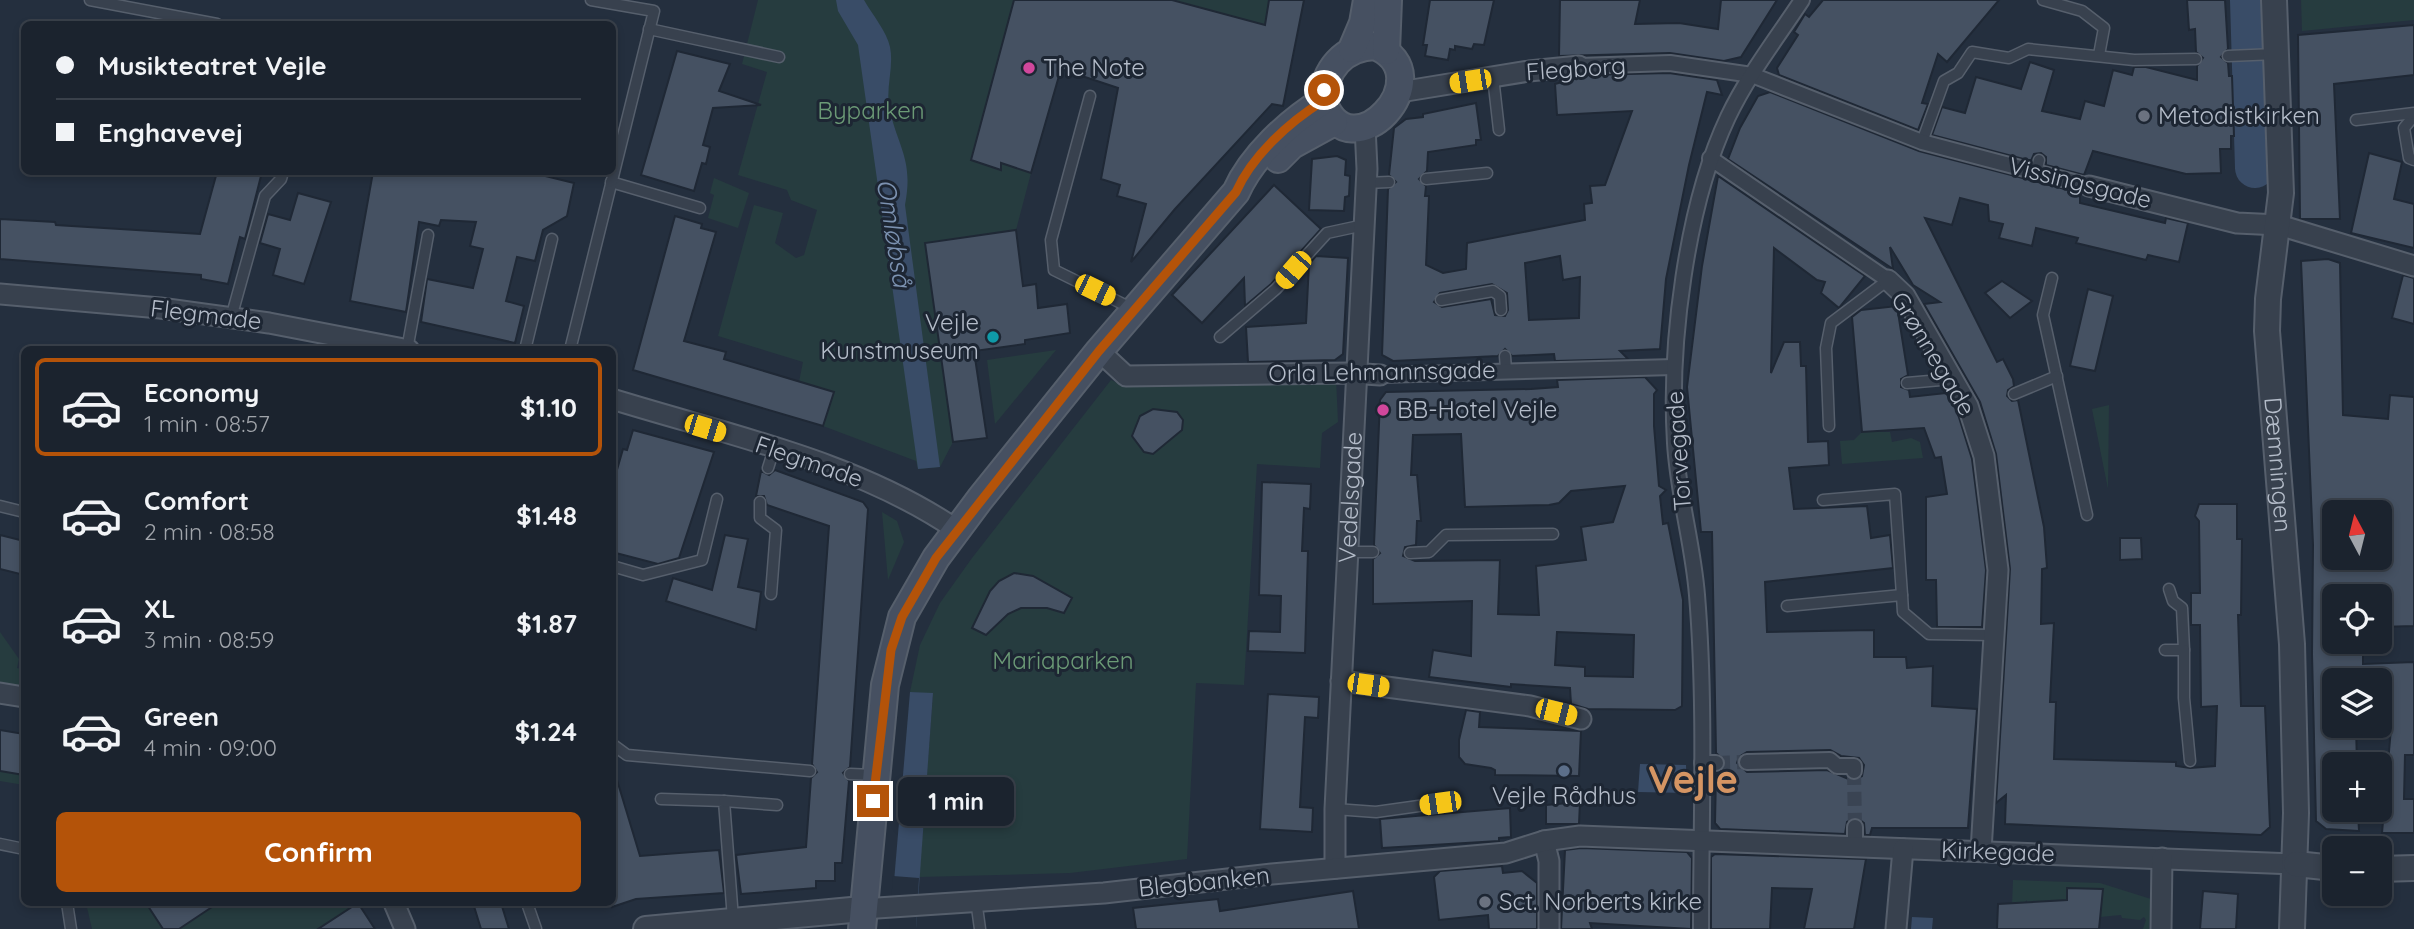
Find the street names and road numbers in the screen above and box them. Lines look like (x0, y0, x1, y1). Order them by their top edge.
street label: Flegborg (1525, 50, 1627, 86)
street label: Vissingsgade (2006, 150, 2155, 214)
street label: Grønnegade (1885, 286, 1983, 421)
street label: Flegmade (149, 292, 263, 336)
street label: Orla Lehmannsgade (1268, 354, 1496, 388)
street label: Torvegade (1659, 390, 1697, 512)
street label: Dæmningen (2258, 396, 2299, 533)
street label: Flegmade (752, 429, 867, 493)
street label: Vedelsgade (1331, 431, 1368, 564)
street label: Kirkegade (1941, 834, 2055, 868)
street label: Blegbanken (1137, 859, 1271, 903)

